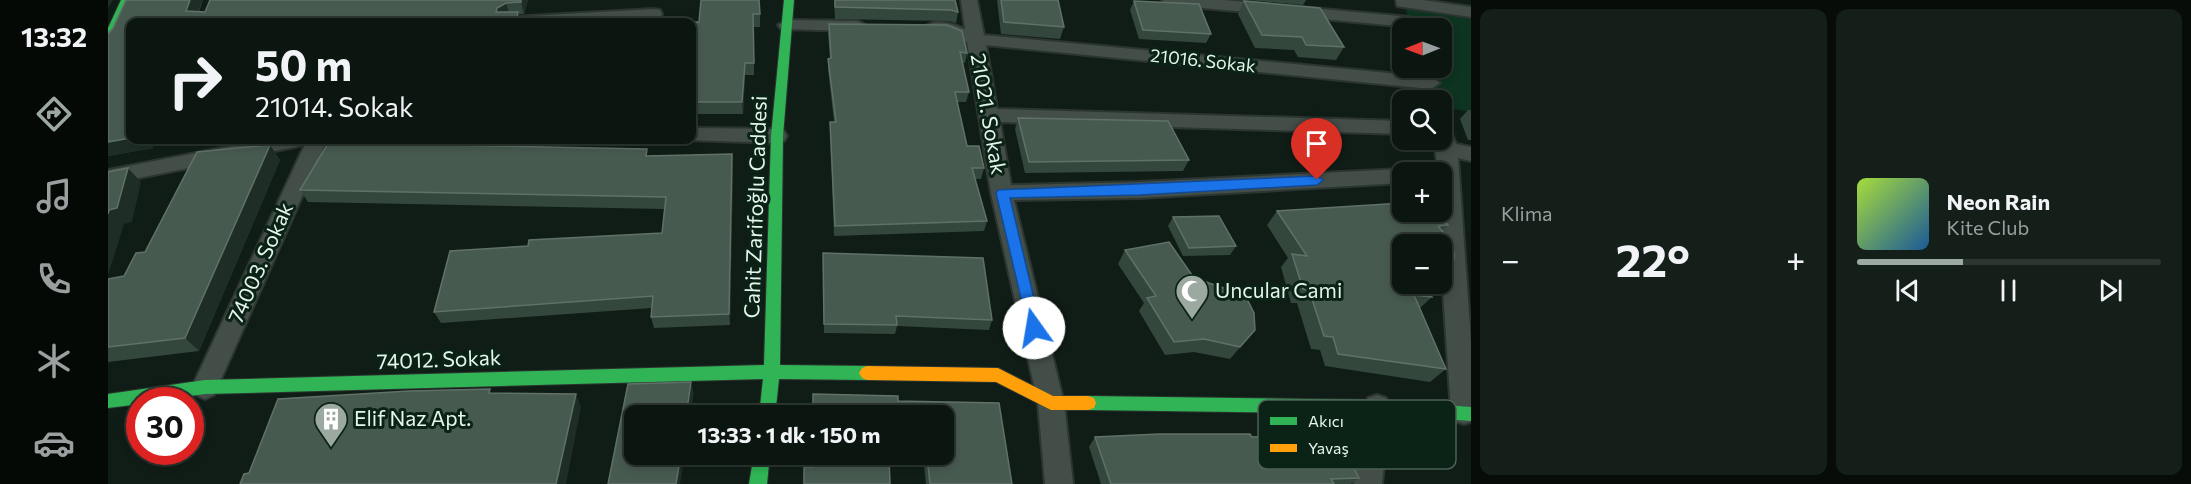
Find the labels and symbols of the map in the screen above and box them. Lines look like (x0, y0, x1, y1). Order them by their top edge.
north arrow (1392, 18, 1452, 78)
street label: 21016. Sokak (1149, 44, 1257, 76)
street label: 21021. Sokak (967, 51, 1012, 176)
street label: Cahit Zarifoğlu Caddesi (738, 95, 771, 319)
pin (1291, 118, 1342, 180)
street label: 74003. Sokak (222, 198, 297, 326)
mosque icon: Uncular Cami (1174, 273, 1210, 320)
place label: Uncular Cami (1215, 277, 1342, 302)
position arrow (1002, 296, 1066, 360)
street label: 74012. Sokak (376, 344, 502, 373)
speed limit sign: 30 (126, 387, 204, 465)
legend (1258, 400, 1456, 469)
building icon: Elif Naz Apt. (313, 401, 349, 448)
place label: Elif Naz Apt. (354, 405, 471, 430)
text: Akıcı (1308, 411, 1344, 430)
text: Yavaş (1308, 438, 1349, 457)

